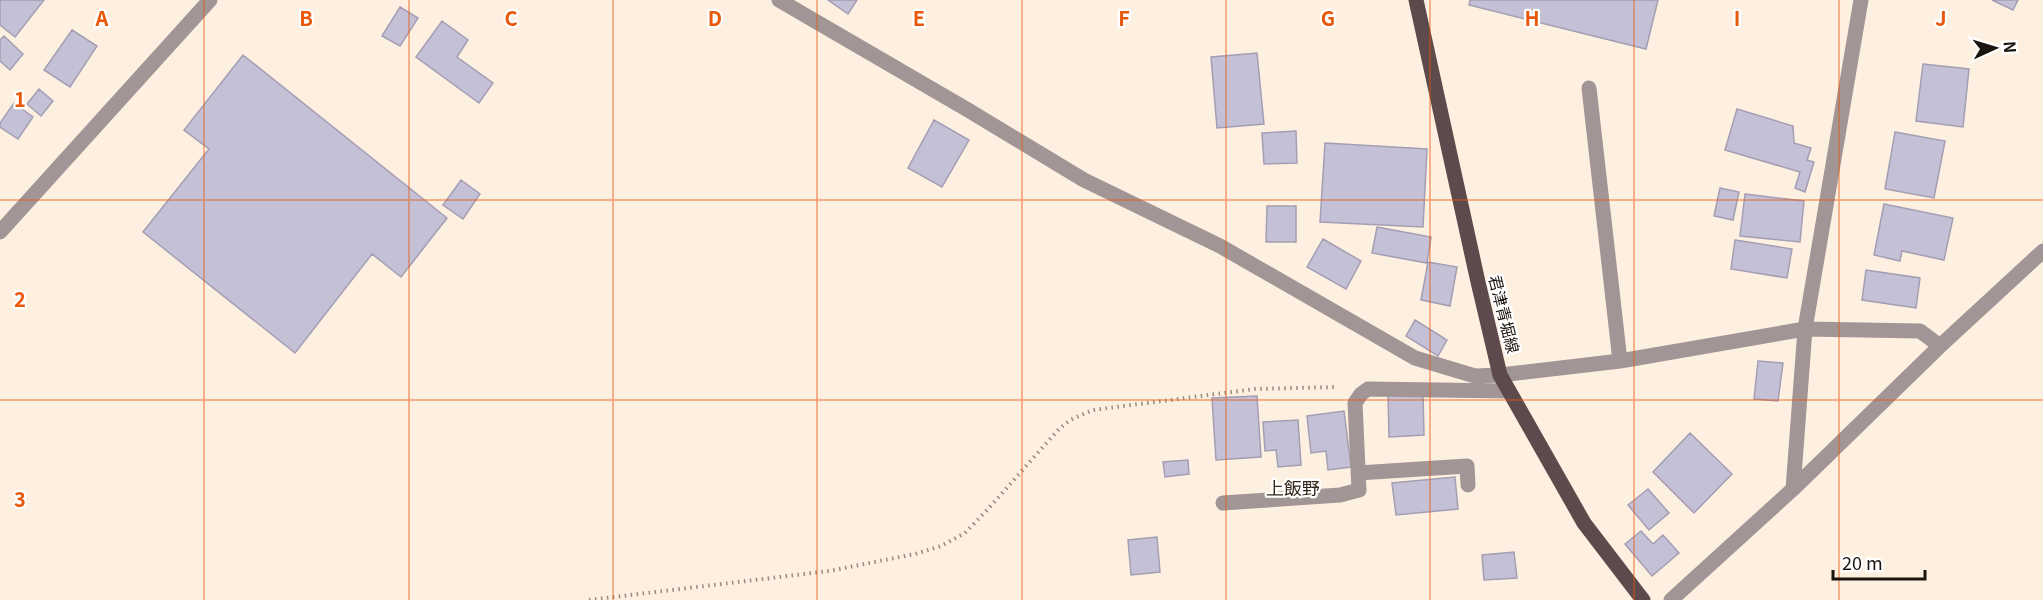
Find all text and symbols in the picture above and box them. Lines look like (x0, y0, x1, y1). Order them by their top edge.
text: A (95, 3, 109, 32)
text: B (299, 3, 313, 32)
text: C (504, 3, 518, 32)
text: D (708, 3, 722, 32)
text: E (913, 3, 925, 32)
text: F (1118, 3, 1130, 32)
text: G (1321, 3, 1335, 32)
text: H (1524, 3, 1540, 32)
text: I (1734, 3, 1740, 32)
text: J (1935, 3, 1947, 32)
north arrow (1965, 18, 2025, 78)
text: N (1999, 40, 2023, 54)
text: 1 (14, 84, 26, 113)
street label: 君津青堀線 (1484, 272, 1526, 355)
text: 2 (14, 284, 26, 313)
district label: 上飯野 (1266, 474, 1320, 500)
text: 3 (14, 484, 26, 513)
scale bar (1833, 543, 1924, 581)
text: 20 m (1842, 549, 1883, 575)

